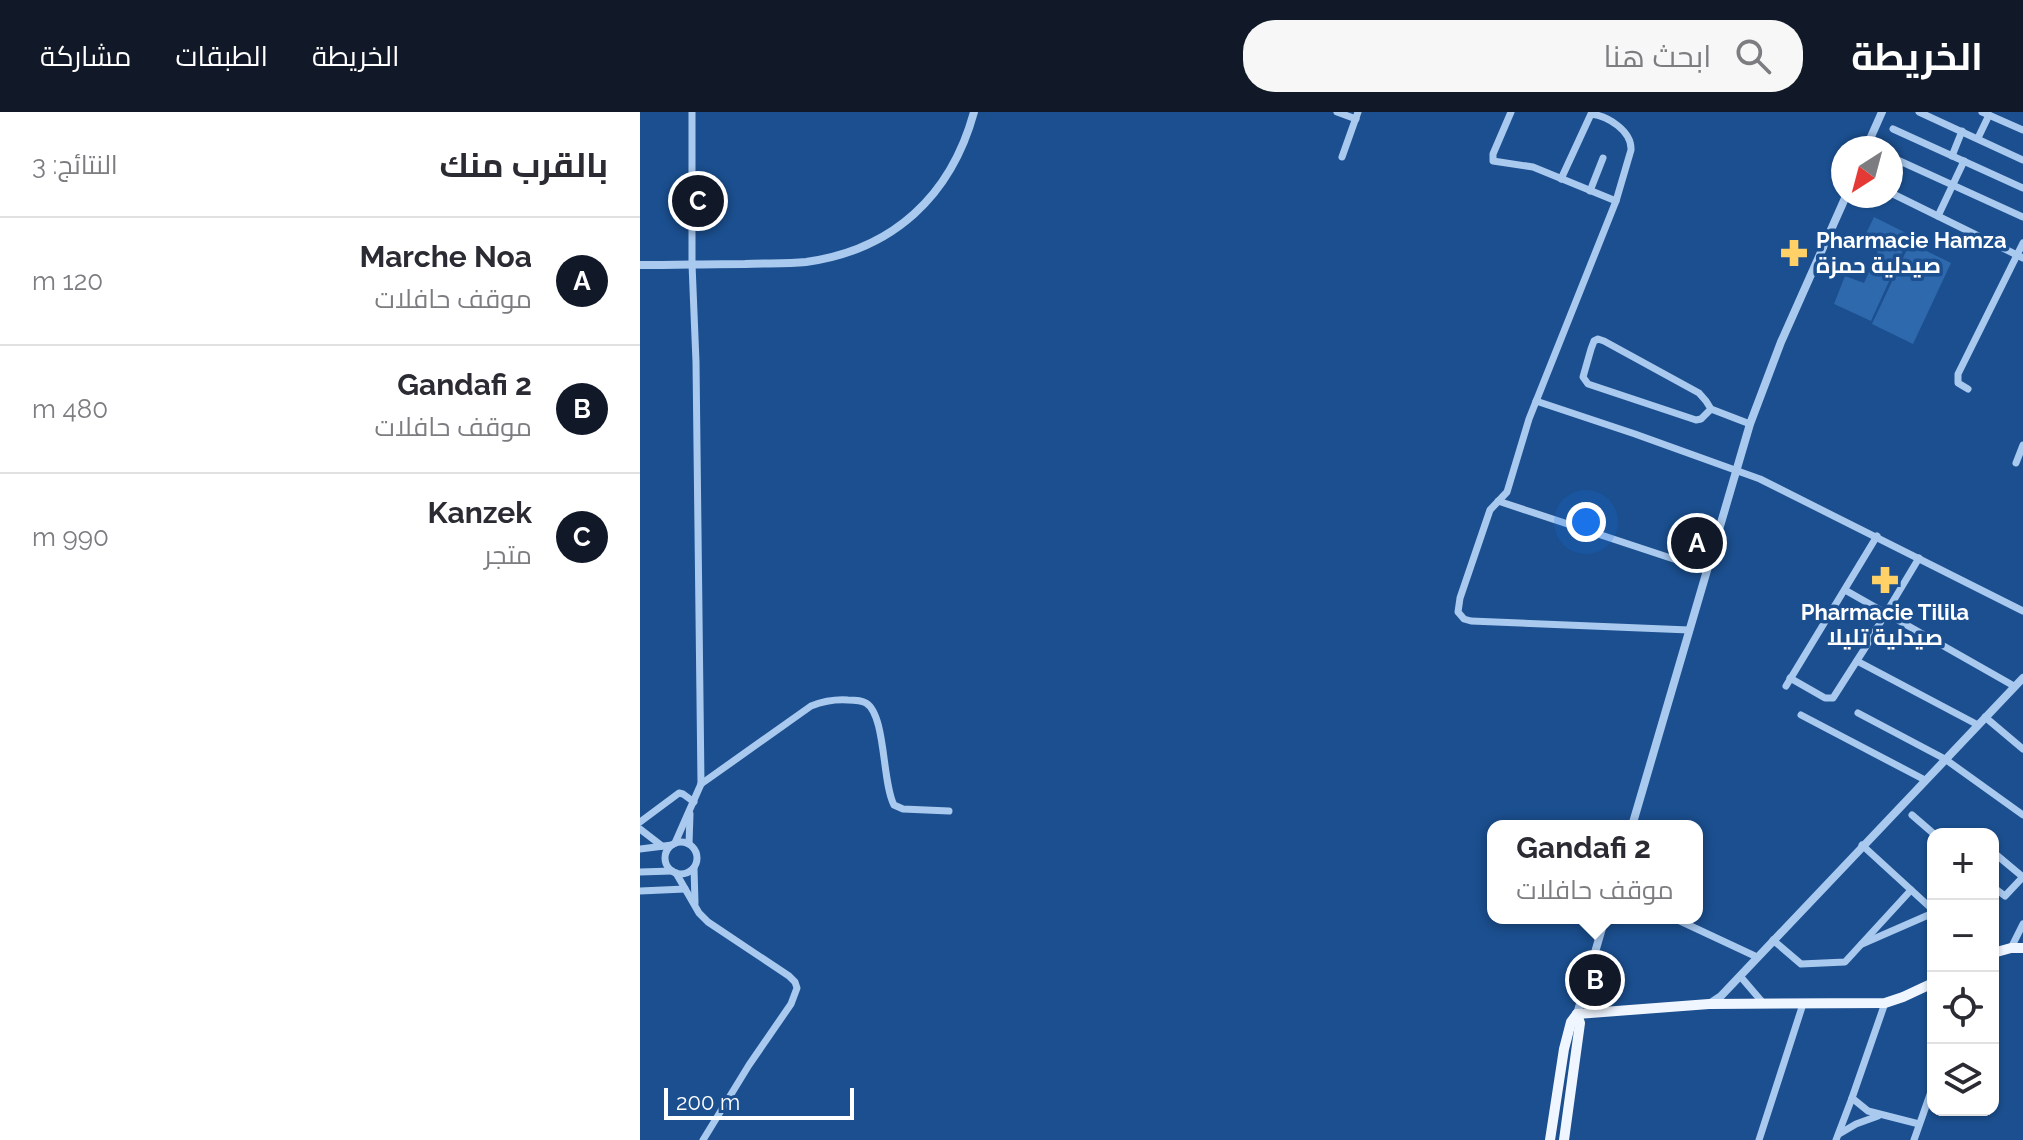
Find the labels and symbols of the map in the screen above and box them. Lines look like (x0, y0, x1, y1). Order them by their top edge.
north arrow (1831, 136, 1903, 208)
pin: C (672, 171, 724, 231)
place label: Pharmacie Hamza صيدلية حمزة (1816, 227, 2007, 279)
pharmacy icon: Pharmacie Hamza صيدلية حمزة (1779, 238, 1809, 268)
your location (1566, 502, 1606, 542)
pin: A (1671, 513, 1723, 573)
pharmacy icon: Pharmacie Tilila صيدلية تليلا (1870, 565, 1900, 595)
place label: Pharmacie Tilila صيدلية تليلا (1801, 599, 1969, 650)
pin: B (1569, 950, 1621, 1010)
scale bar (664, 1084, 854, 1120)

